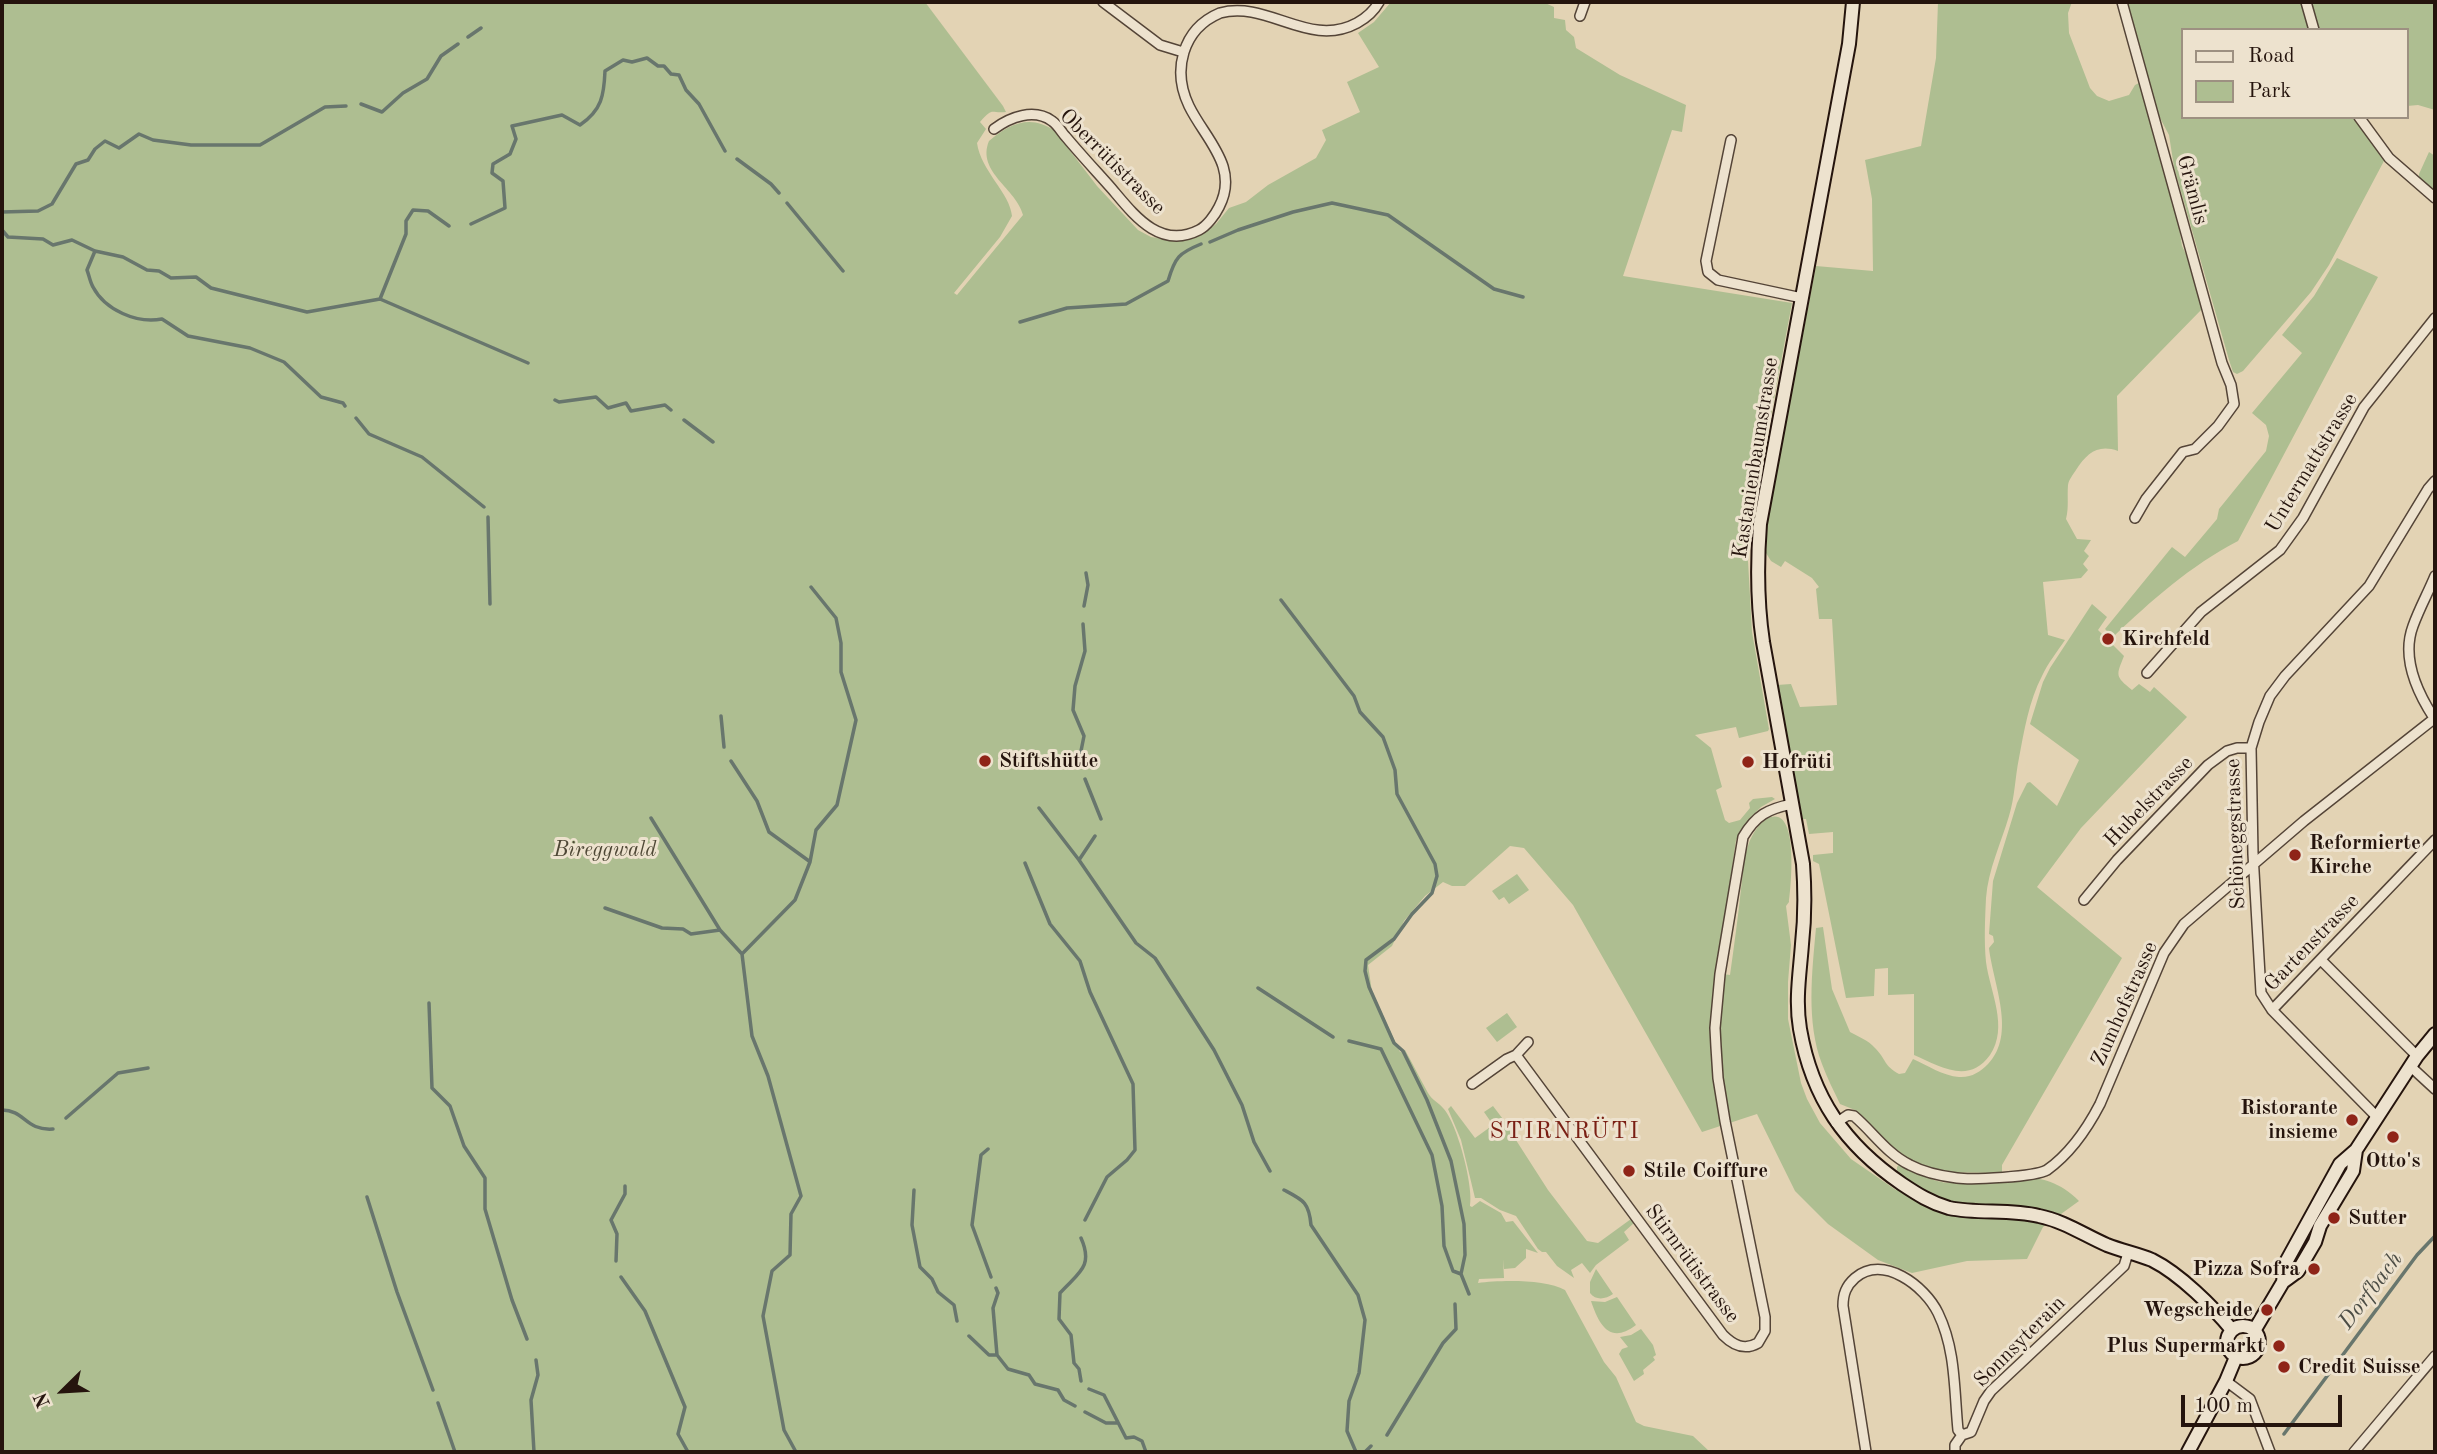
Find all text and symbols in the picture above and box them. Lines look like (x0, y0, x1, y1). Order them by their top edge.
legend (2182, 28, 2409, 119)
text: Road (2248, 46, 2295, 67)
text: Park (2248, 81, 2291, 102)
street label: Oberrütistrasse (1054, 104, 1170, 220)
street label: Grämlis (2171, 152, 2213, 228)
street label: Kastanienbaumstrasse (1728, 356, 1784, 560)
street label: Untermattstrasse (2260, 389, 2364, 537)
place label: Kirchfeld (2122, 626, 2210, 652)
marker: Kirchfeld (2100, 631, 2116, 647)
place label: Stiftshütte (999, 748, 1098, 774)
place label: Hofrüti (1762, 749, 1832, 775)
street label: Hubelstrasse (2099, 751, 2199, 853)
marker: Stiftshütte (977, 753, 993, 769)
marker: Hofrüti (1740, 754, 1756, 770)
street label: Schöneggstrasse (2221, 758, 2251, 910)
place label: Reformierte Kirche (2309, 830, 2421, 880)
park label: Bireggwald (554, 837, 656, 863)
marker: Reformierte Kirche (2287, 847, 2303, 863)
street label: Gartenstrasse (2259, 889, 2365, 997)
street label: Zumhofstrasse (2086, 938, 2164, 1070)
place label: Ristorante insieme (2240, 1095, 2338, 1145)
marker: Ristorante insieme (2344, 1112, 2360, 1128)
district label: STIRNRÜTI (1491, 1118, 1639, 1146)
marker: Otto's (2385, 1129, 2401, 1145)
place label: Otto's (2366, 1148, 2420, 1174)
place label: Stile Coiffure (1643, 1158, 1768, 1184)
marker: Stile Coiffure (1621, 1163, 1637, 1179)
street label: Stirnrütistrasse (1639, 1200, 1745, 1328)
place label: Sutter (2348, 1205, 2407, 1231)
marker: Sutter (2326, 1210, 2342, 1226)
water label: Dorfbach (2333, 1247, 2409, 1335)
place label: Pizza Sofra (2192, 1256, 2300, 1282)
marker: Pizza Sofra (2306, 1261, 2322, 1277)
street label: Sonnsyterain (1969, 1291, 2071, 1393)
place label: Wegscheide (2143, 1297, 2253, 1323)
marker: Wegscheide (2259, 1302, 2275, 1318)
place label: Plus Supermarkt (2106, 1333, 2265, 1359)
marker: Plus Supermarkt (2271, 1338, 2287, 1354)
place label: Credit Suisse (2298, 1354, 2421, 1380)
north arrow (28, 1356, 98, 1426)
marker: Credit Suisse (2276, 1359, 2292, 1375)
scale bar (2185, 1380, 2346, 1424)
text: N (32, 1389, 55, 1410)
text: 100 m (2194, 1396, 2253, 1417)

